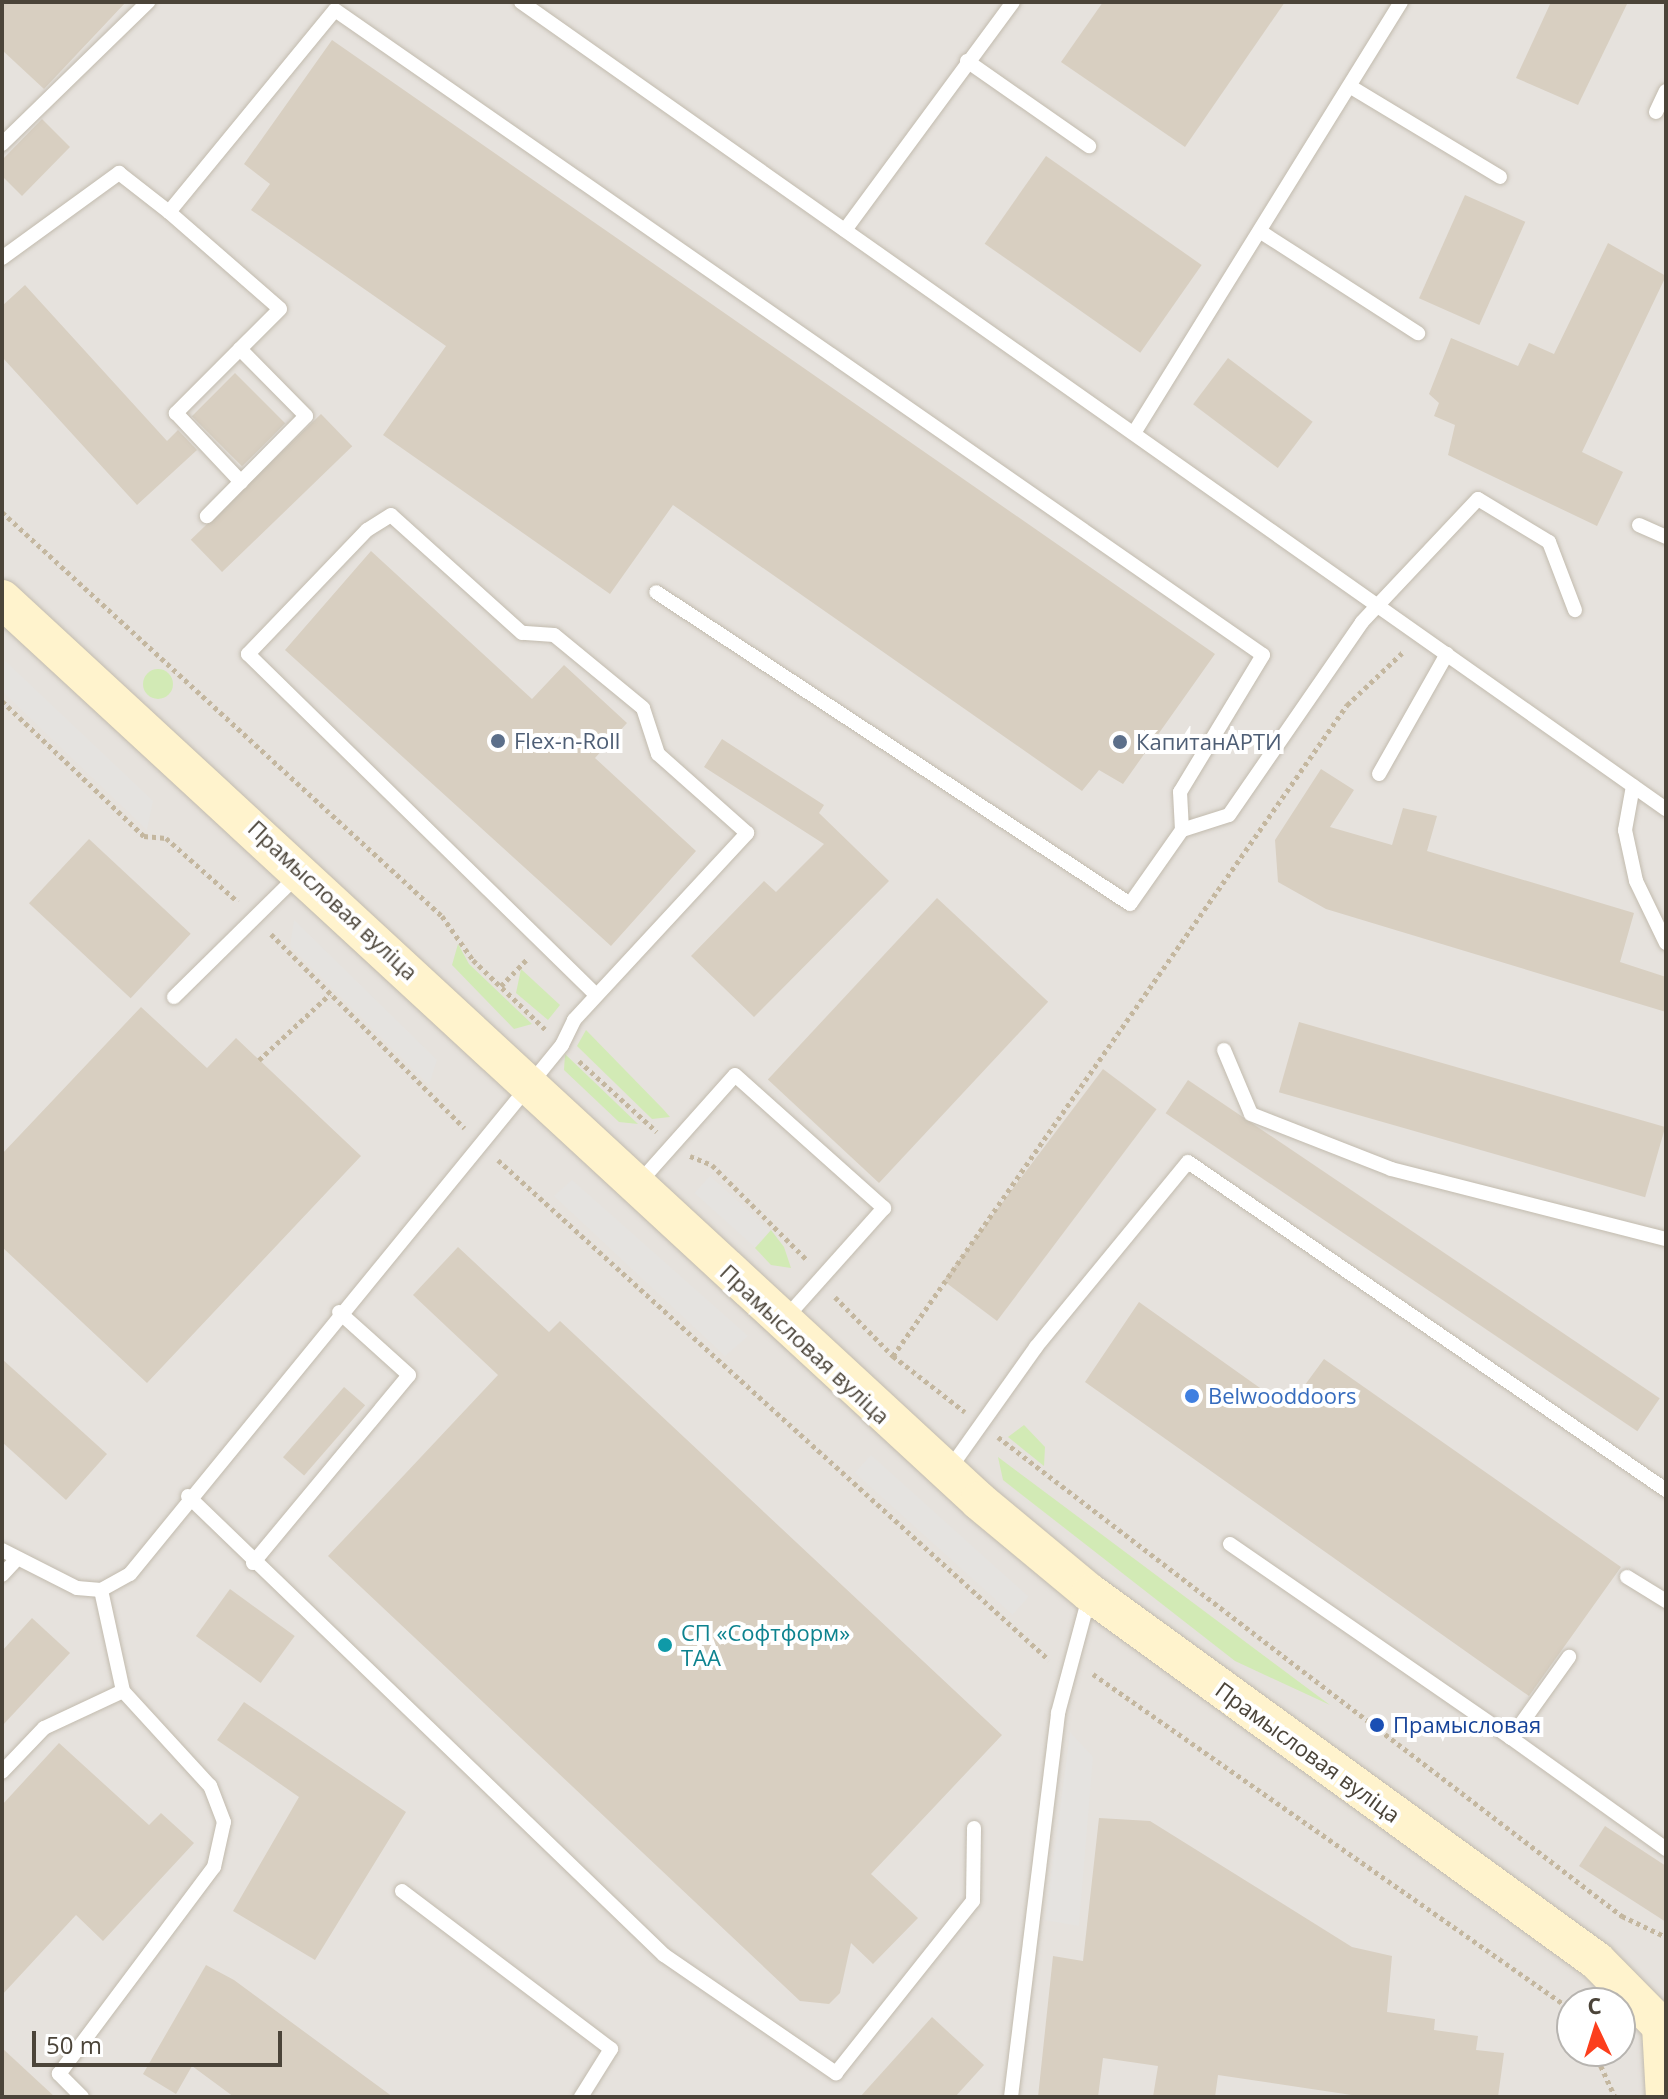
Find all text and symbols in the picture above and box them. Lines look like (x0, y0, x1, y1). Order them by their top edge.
place label: Flex-n-Roll (514, 728, 620, 754)
place label: КапитанАРТИ (1136, 729, 1282, 755)
marker: Flex-n-Roll (489, 732, 507, 750)
marker: КапитанАРТИ (1111, 733, 1129, 751)
street label: Прамысловая вуліца (243, 815, 423, 985)
street label: Прамысловая вуліца (715, 1259, 895, 1429)
place label: Belwooddoors (1208, 1383, 1356, 1409)
marker: Belwooddoors (1183, 1387, 1201, 1405)
place label: СП «Софтформ» ТАА (681, 1619, 850, 1670)
marker: СП «Софтформ» ТАА (656, 1636, 674, 1654)
street label: Прамысловая вуліца (1211, 1676, 1405, 1828)
place label: Прамысловая (1393, 1712, 1541, 1738)
marker: Прамысловая (1368, 1716, 1386, 1734)
north arrow (1556, 1987, 1636, 2067)
text: С (1586, 1990, 1603, 2021)
scale bar (36, 2015, 286, 2065)
text: 50 m (46, 2028, 102, 2061)

